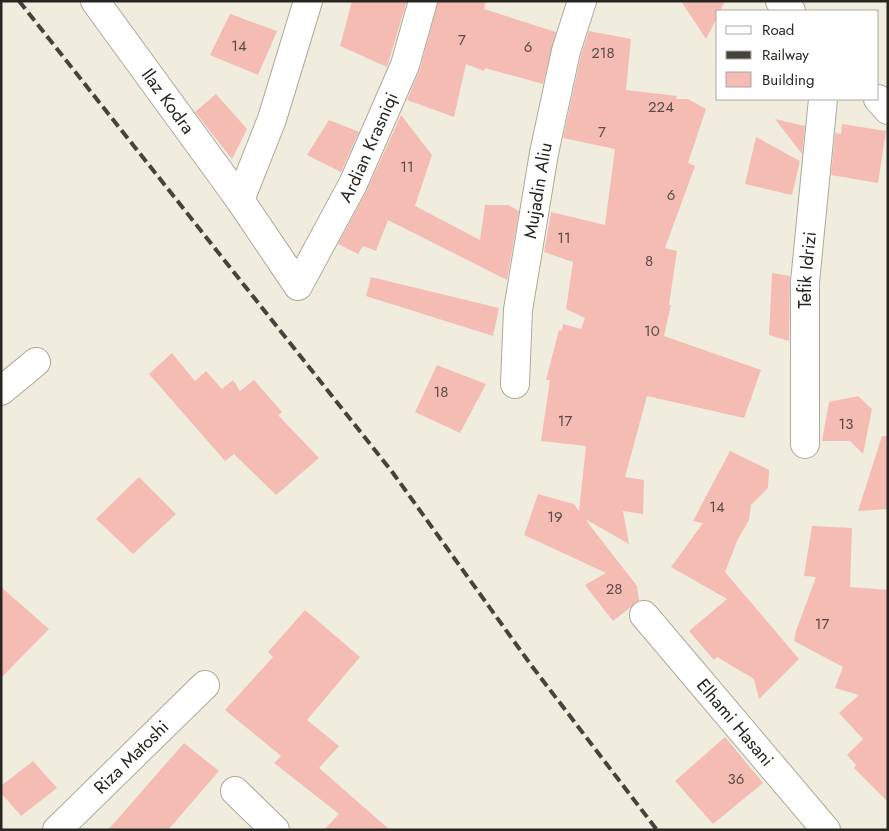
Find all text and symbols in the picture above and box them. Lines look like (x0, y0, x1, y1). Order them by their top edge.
legend (716, 10, 879, 100)
text: Road (762, 19, 794, 41)
house number: 7 (458, 29, 466, 51)
house number: 14 (231, 35, 247, 57)
house number: 6 (524, 36, 532, 58)
house number: 218 (591, 42, 615, 64)
text: Railway (762, 44, 809, 66)
street label: Ilaz Kodra (135, 63, 201, 139)
text: Building (762, 69, 814, 91)
street label: Ardian Krasniqi (333, 88, 405, 207)
house number: 224 (648, 96, 674, 118)
house number: 7 (598, 121, 606, 143)
street label: Mujadin Aliu (517, 140, 559, 241)
house number: 11 (400, 156, 414, 178)
house number: 6 (667, 184, 675, 206)
house number: 11 (557, 227, 571, 249)
street label: Tefik Idrizi (792, 230, 823, 309)
house number: 8 (645, 250, 653, 272)
house number: 10 (644, 320, 660, 342)
house number: 18 (434, 381, 448, 403)
house number: 17 (558, 410, 572, 432)
house number: 13 (839, 413, 853, 435)
house number: 14 (709, 496, 725, 518)
house number: 19 (547, 506, 563, 528)
house number: 28 (606, 578, 622, 600)
house number: 17 (815, 613, 829, 635)
street label: Elhami Hasani (690, 673, 780, 772)
street label: Riza Matoshi (88, 714, 175, 800)
house number: 36 (728, 768, 744, 790)

